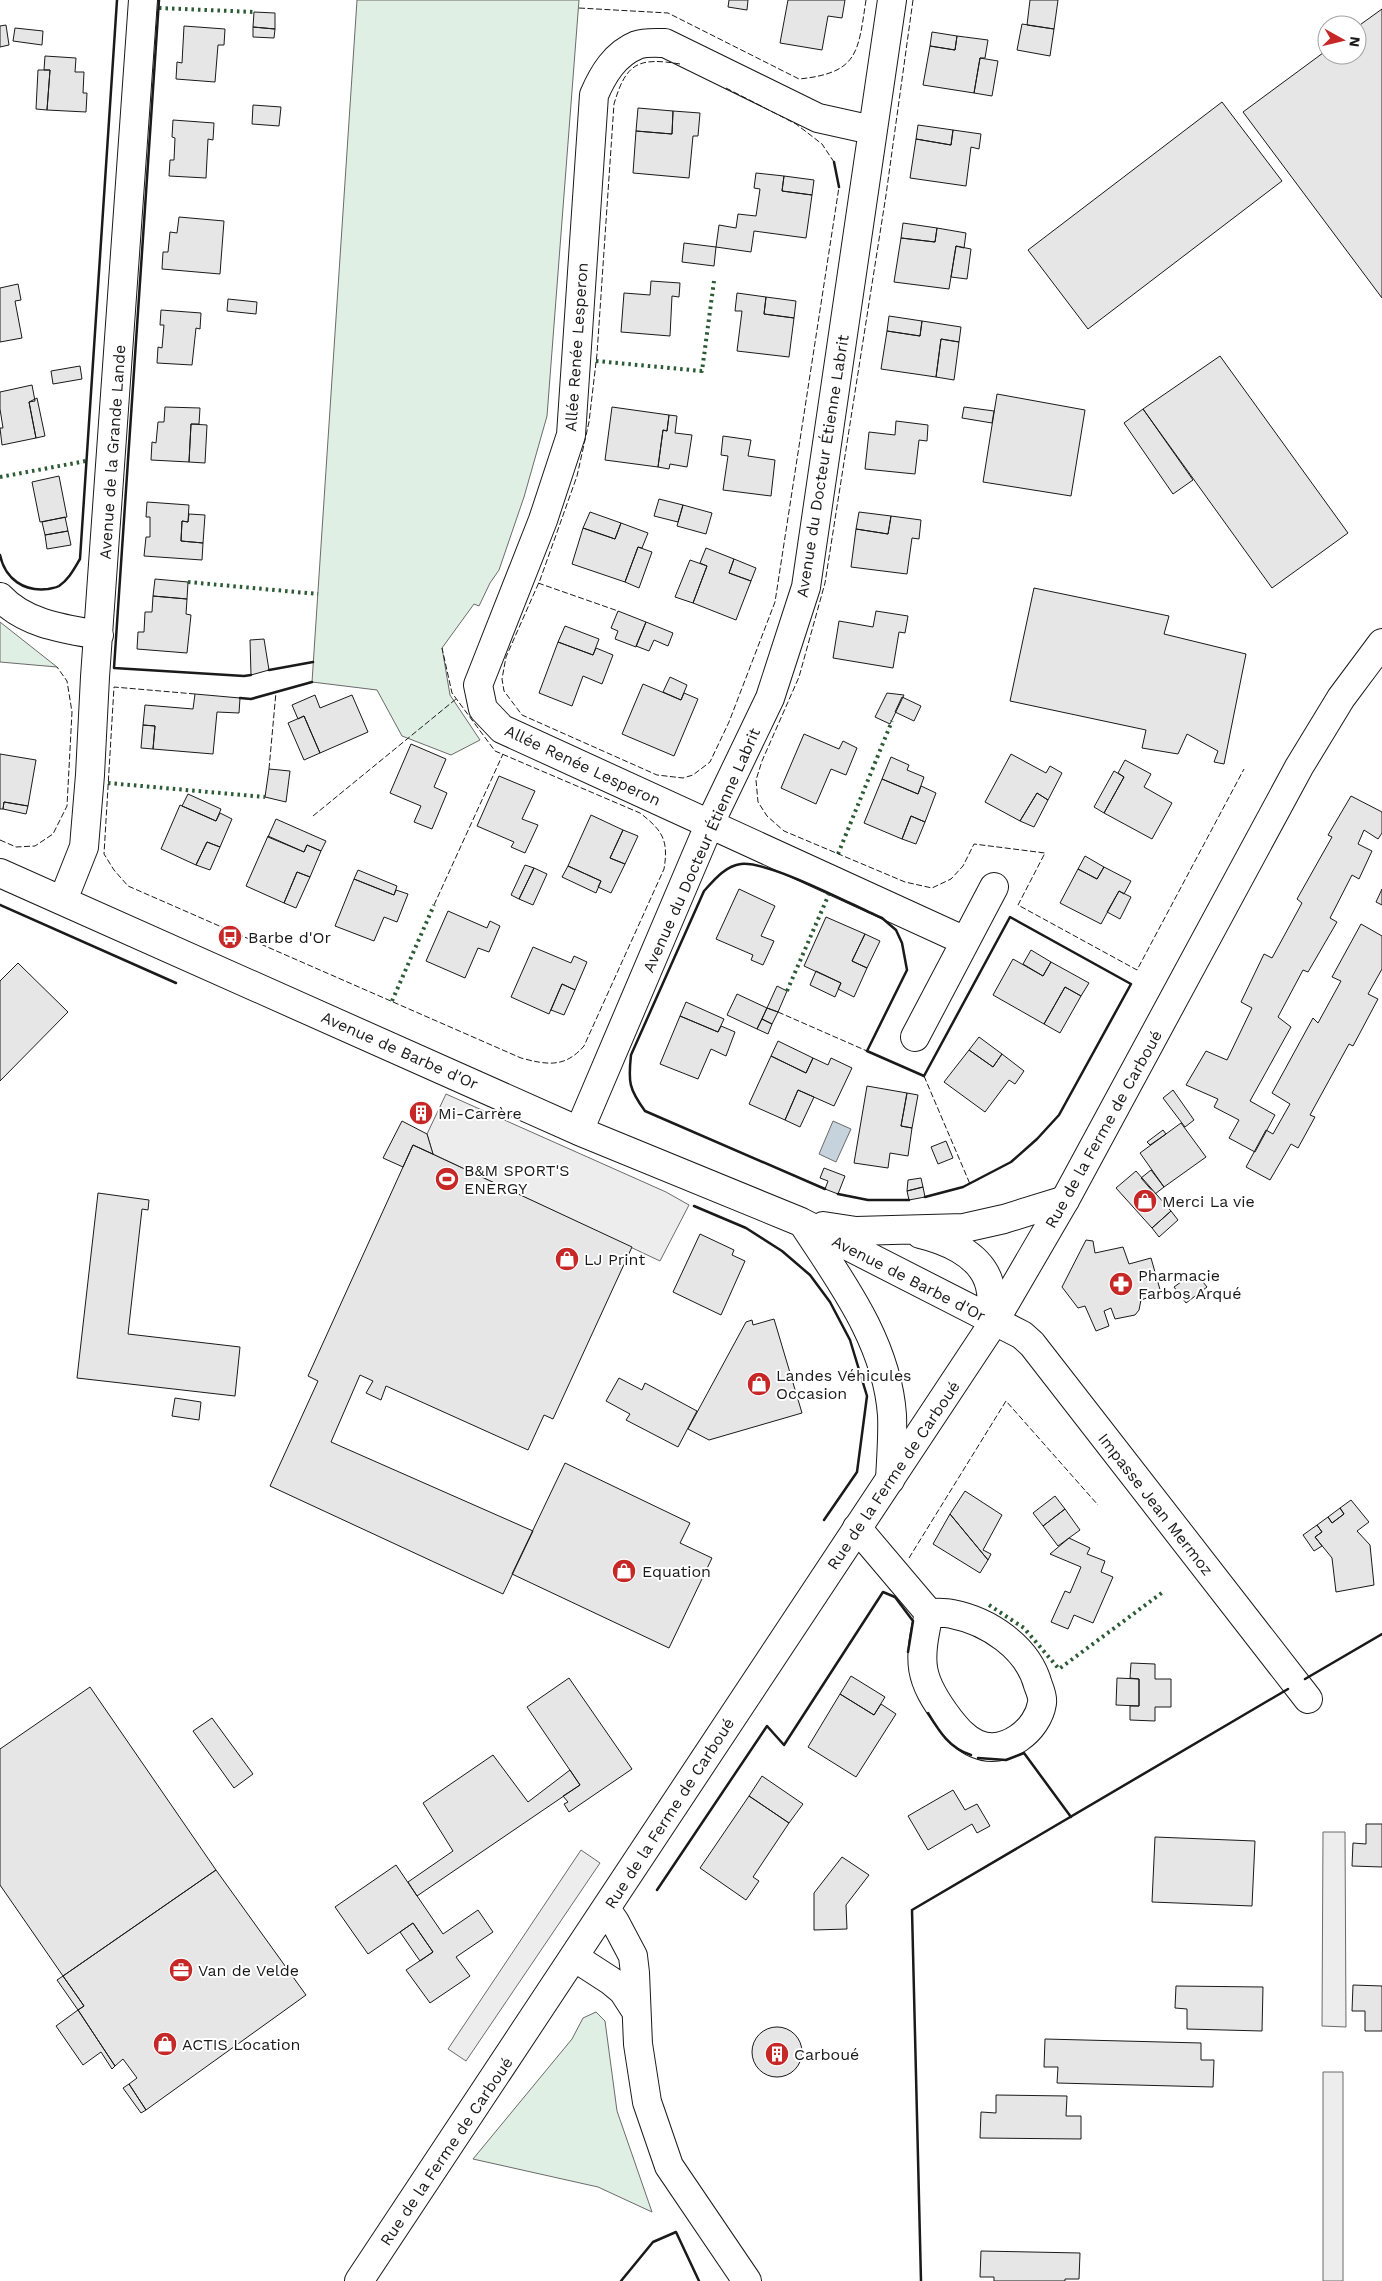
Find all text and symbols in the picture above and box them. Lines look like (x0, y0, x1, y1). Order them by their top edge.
north arrow (1317, 15, 1367, 65)
text: N (1346, 36, 1364, 48)
street label: Allée Renée Lesperon (561, 262, 592, 432)
street label: Avenue du Docteur Étienne Labrit (792, 333, 853, 599)
street label: Avenue de la Grande Lande (96, 344, 129, 560)
street label: Allée Renée Lesperon (502, 721, 664, 810)
street label: Avenue du Docteur Étienne Labrit (639, 725, 764, 975)
bus stop icon: Barbe d'Or (217, 924, 243, 950)
place label: Barbe d'Or (248, 928, 331, 947)
street label: Avenue de Barbe d'Or (318, 1007, 482, 1094)
street label: Rue de la Ferme de Carboué (1041, 1027, 1166, 1232)
building icon: Mi-Carrère (408, 1100, 434, 1126)
place label: Mi-Carrère (438, 1104, 522, 1123)
place label: B&M SPORT'S ENERGY (464, 1161, 570, 1198)
sports icon: B&M SPORT'S ENERGY (434, 1166, 460, 1192)
shop icon: Merci La vie (1132, 1188, 1158, 1214)
place label: Merci La vie (1162, 1192, 1255, 1211)
street label: Avenue de Barbe d'Or (829, 1231, 989, 1326)
shop icon: LJ Print (554, 1246, 580, 1272)
place label: LJ Print (584, 1250, 645, 1269)
place label: Pharmacie Farbos Arqué (1138, 1266, 1241, 1303)
pharmacy icon: Pharmacie Farbos Arqué (1108, 1271, 1134, 1297)
place label: Landes Véhicules Occasion (776, 1366, 912, 1403)
shop icon: Landes Véhicules Occasion (746, 1371, 772, 1397)
street label: Rue de la Ferme de Carboué (823, 1377, 964, 1573)
street label: Impasse Jean Mermoz (1094, 1429, 1217, 1579)
shop icon: Equation (611, 1558, 637, 1584)
place label: Equation (642, 1562, 711, 1581)
street label: Rue de la Ferme de Carboué (601, 1714, 738, 1912)
office icon: Van de Velde (168, 1957, 194, 1983)
place label: Van de Velde (198, 1961, 299, 1980)
shop icon: ACTIS Location (152, 2031, 178, 2057)
place label: ACTIS Location (182, 2035, 300, 2054)
building icon: Carboué (764, 2041, 790, 2067)
place label: Carboué (794, 2045, 859, 2064)
street label: Rue de la Ferme de Carboué (376, 2053, 517, 2249)

